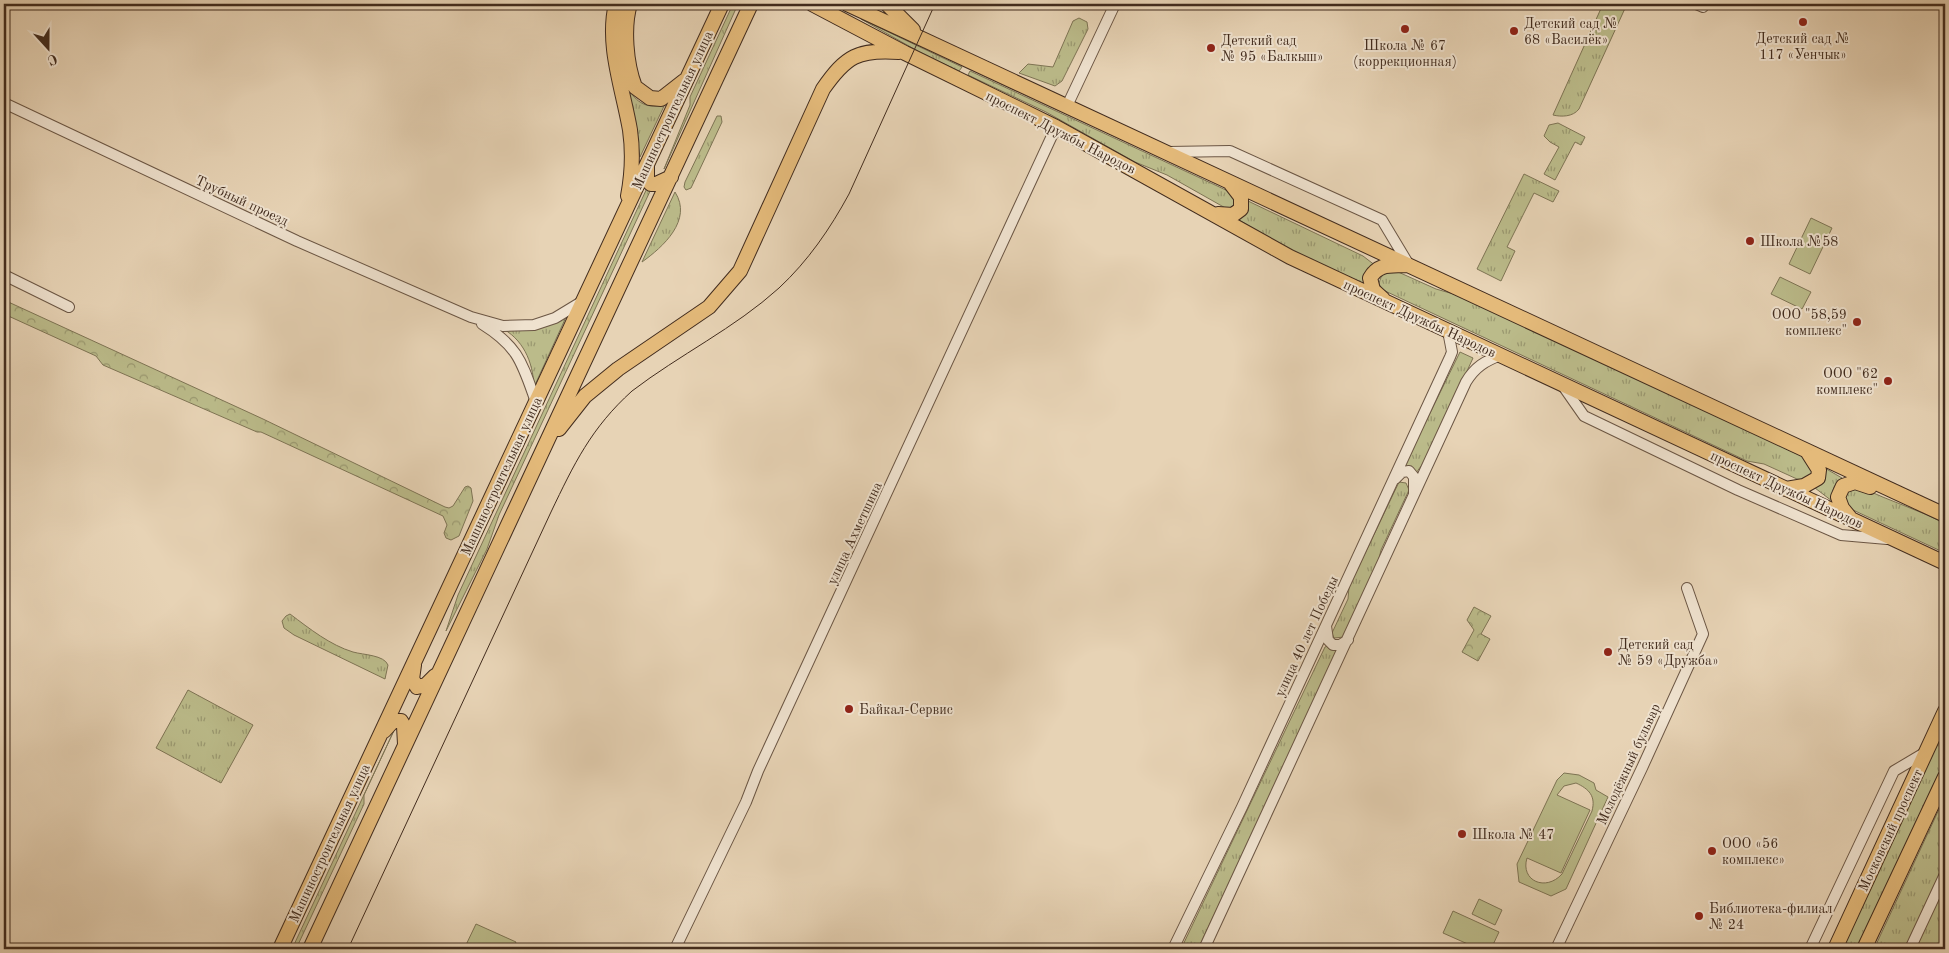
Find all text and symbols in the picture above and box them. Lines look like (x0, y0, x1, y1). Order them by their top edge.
marker: Детский сад № 117 «Уенчык» (1797, 16, 1809, 28)
place label: Детский сад № 68 «Василёк» (1524, 17, 1618, 47)
north arrow (22, 22, 72, 72)
marker: Школа № 67 (коррекционная) (1399, 23, 1411, 35)
marker: Детский сад № 68 «Василёк» (1508, 25, 1520, 37)
street label: Машиностроительная улица (630, 29, 716, 192)
place label: Детский сад № 117 «Уенчык» (1756, 32, 1850, 62)
place label: Детский сад № 95 «Балкыш» (1221, 34, 1324, 64)
place label: Школа № 67 (коррекционная) (1353, 39, 1457, 69)
marker: Детский сад № 95 «Балкыш» (1205, 42, 1217, 54)
text: С (45, 51, 59, 67)
street label: проспект Дружбы Народов (983, 89, 1138, 177)
street label: Трубный проезд (193, 173, 290, 229)
marker: Школа №58 (1744, 235, 1756, 247)
place label: Школа №58 (1760, 235, 1838, 249)
street label: проспект Дружбы Народов (1341, 277, 1498, 361)
place label: ООО "58,59 комплекс" (1772, 308, 1847, 338)
marker: ООО "58,59 комплекс" (1851, 316, 1863, 328)
place label: ООО "62 комплекс" (1816, 367, 1878, 397)
marker: ООО "62 комплекс" (1882, 375, 1894, 387)
street label: Машиностроительная улица (459, 395, 545, 558)
street label: проспект Дружбы Народов (1708, 448, 1865, 532)
street label: улица Ахметшина (825, 480, 885, 587)
street label: улица 40 лет Победы (1273, 574, 1341, 699)
place label: Детский сад № 59 «Дружба» (1618, 638, 1719, 668)
marker: Детский сад № 59 «Дружба» (1602, 646, 1614, 658)
street label: Молодёжный бульвар (1595, 702, 1663, 827)
marker: Байкал-Сервис (843, 703, 855, 715)
place label: Байкал-Сервис (859, 703, 953, 717)
street label: Машиностроительная улица (287, 762, 373, 925)
street label: Московский проспект (1856, 767, 1926, 894)
marker: Школа № 47 (1456, 828, 1468, 840)
place label: Школа № 47 (1472, 828, 1554, 842)
place label: ООО «56 комплекс» (1722, 837, 1785, 867)
marker: ООО «56 комплекс» (1706, 845, 1718, 857)
place label: Библиотека-филиал № 24 (1709, 902, 1832, 932)
marker: Библиотека-филиал № 24 (1693, 910, 1705, 922)

